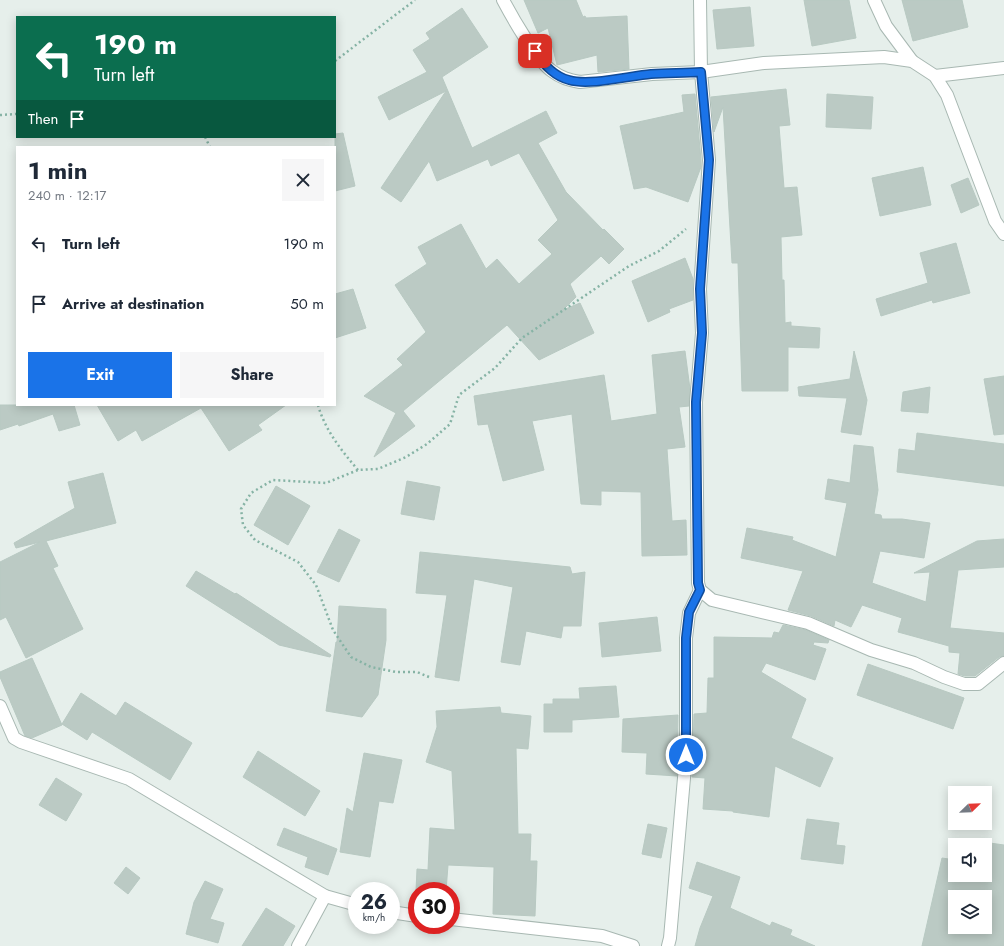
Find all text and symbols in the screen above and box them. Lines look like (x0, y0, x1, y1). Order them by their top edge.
text: 190 m (94, 24, 177, 65)
icon: left (28, 32, 80, 84)
pin (518, 34, 552, 68)
icon: arrive (524, 40, 546, 62)
text: Turn left (94, 62, 154, 88)
text: Then (28, 108, 58, 130)
icon: arrive (66, 108, 88, 130)
text: 1 min (28, 153, 88, 188)
button: close (282, 159, 324, 201)
text: 240 m · 12:17 (28, 186, 106, 205)
icon: left (28, 233, 50, 255)
text: Turn left (62, 233, 120, 255)
text: 190 m (283, 233, 324, 255)
icon: arrive (28, 293, 50, 315)
text: Arrive at destination (62, 293, 204, 315)
text: 50 m (290, 293, 324, 315)
button: Exit (28, 352, 172, 398)
button: Share (180, 352, 324, 398)
position arrow (665, 734, 707, 776)
north arrow (948, 786, 992, 830)
map controls (948, 786, 992, 934)
button: sound (948, 838, 992, 882)
speed limit sign: 30 (408, 882, 460, 934)
text: 26 (361, 888, 387, 917)
button: layers (948, 890, 992, 934)
text: km/h (363, 910, 385, 925)

